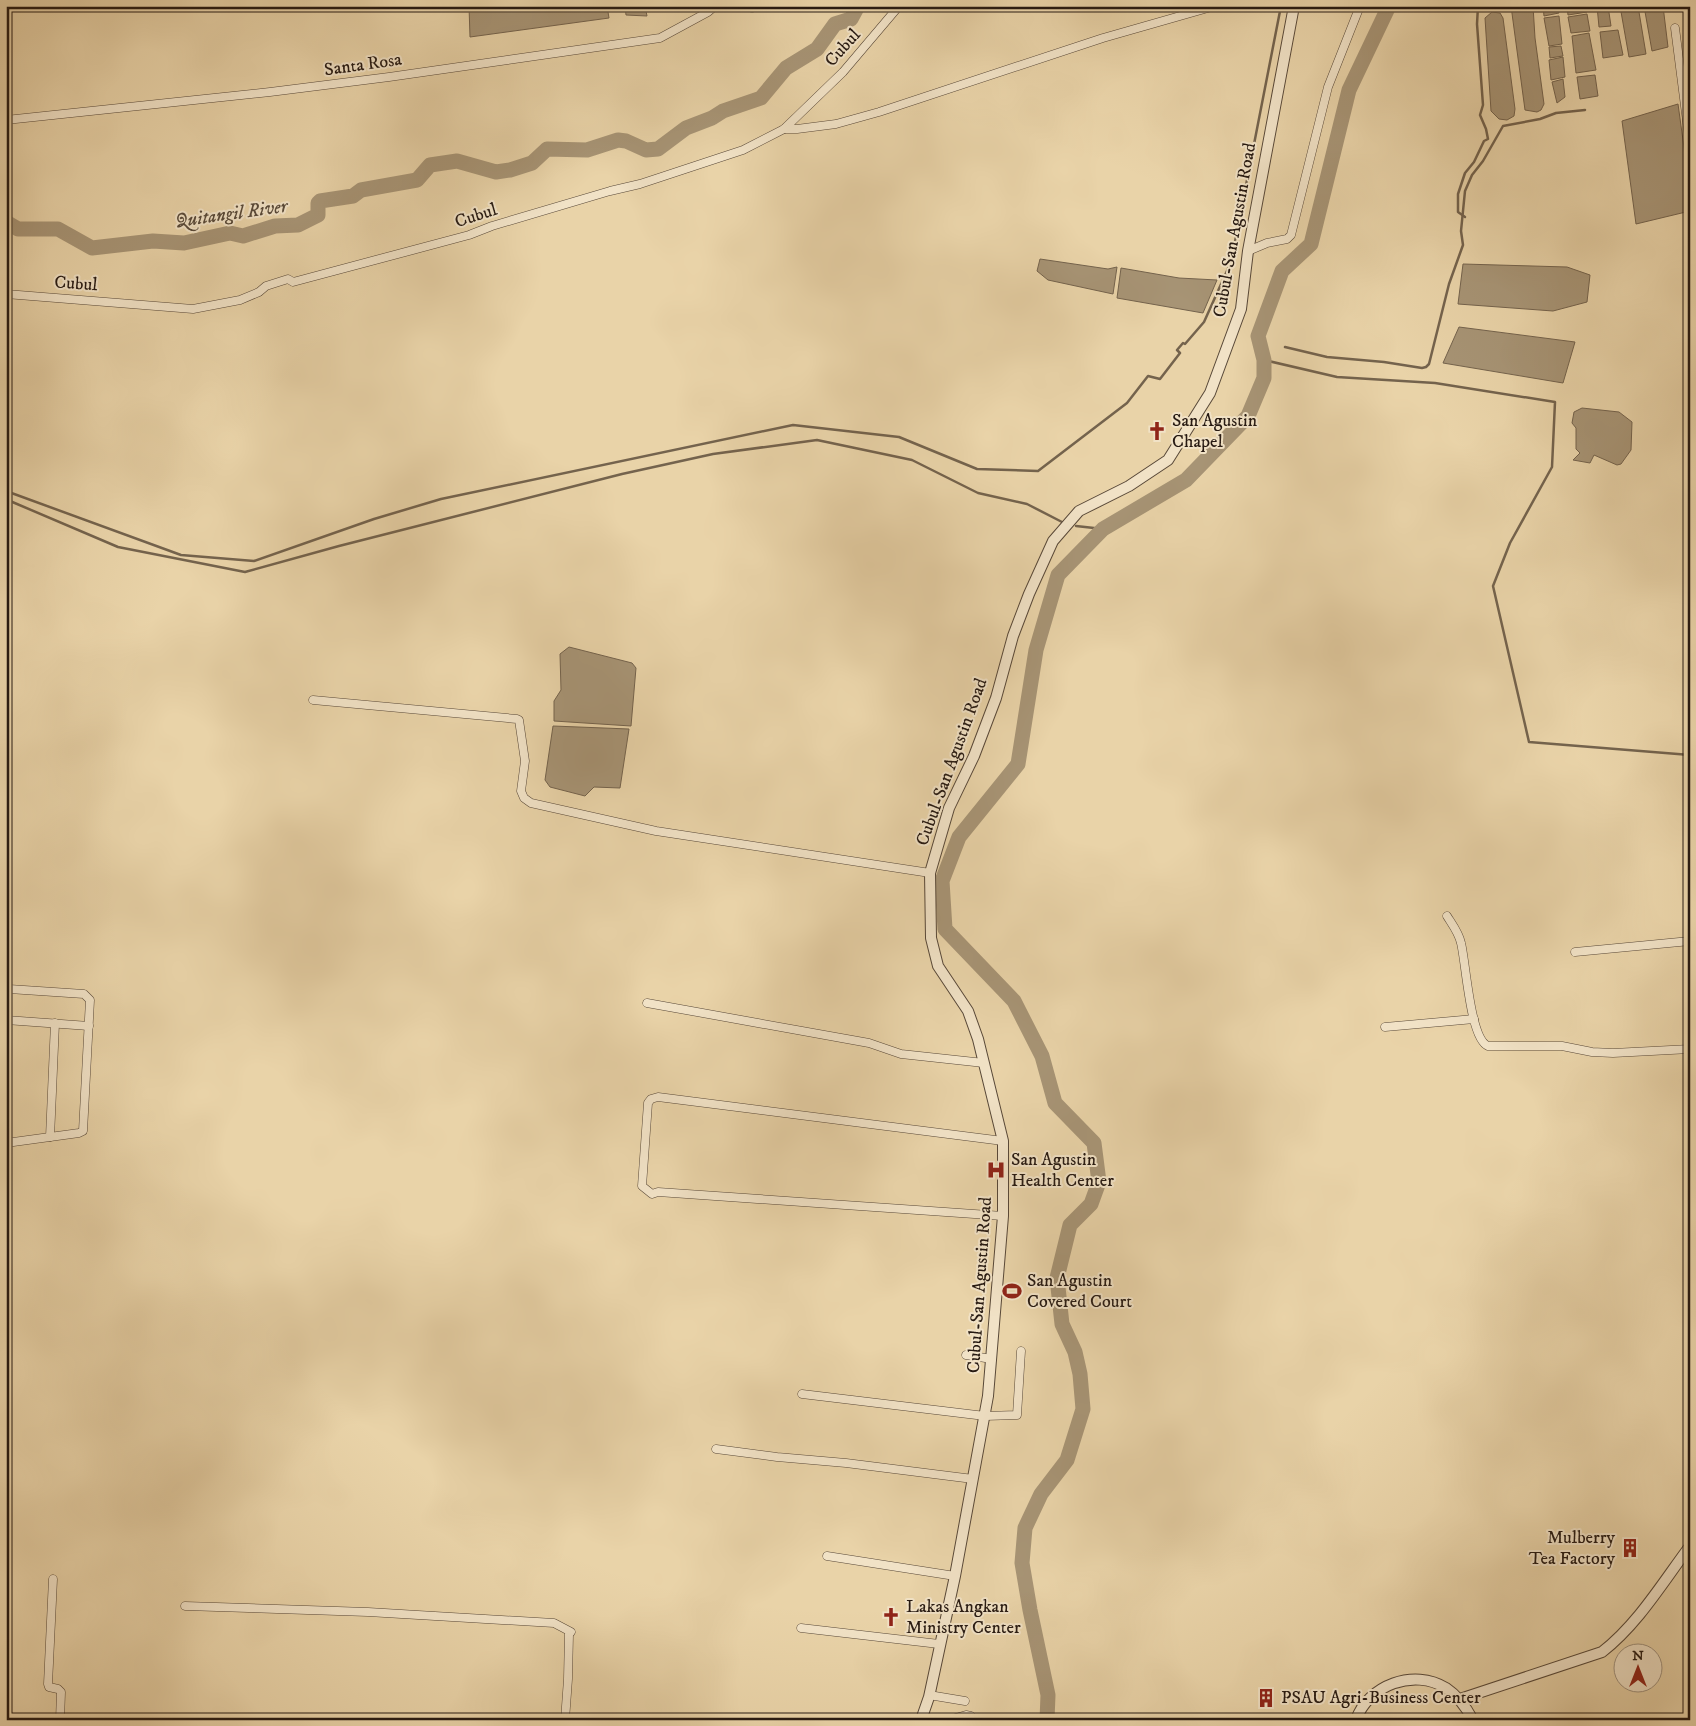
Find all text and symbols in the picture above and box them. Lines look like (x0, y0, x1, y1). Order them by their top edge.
street label: Cubul (820, 24, 866, 71)
street label: Santa Rosa (323, 49, 403, 81)
street label: Cubul-San Agustin Road (1209, 141, 1261, 319)
water label: Quitangil River (173, 194, 291, 233)
street label: Cubul (452, 199, 500, 233)
street label: Cubul (54, 272, 99, 297)
place label: San Agustin Chapel (1172, 410, 1258, 453)
church icon: San Agustin Chapel (1146, 420, 1168, 442)
street label: Cubul-San Agustin Road (911, 675, 993, 849)
place label: San Agustin Health Center (1011, 1149, 1114, 1192)
hospital icon: San Agustin Health Center (985, 1159, 1007, 1181)
street label: Cubul-San Agustin Road (963, 1196, 997, 1374)
place label: San Agustin Covered Court (1027, 1270, 1132, 1313)
sports icon: San Agustin Covered Court (1001, 1280, 1023, 1302)
place label: Mulberry Tea Factory (1529, 1527, 1615, 1570)
building icon: Mulberry Tea Factory (1619, 1537, 1641, 1559)
place label: Lakas Angkan Ministry Center (906, 1596, 1021, 1639)
church icon: Lakas Angkan Ministry Center (880, 1606, 902, 1628)
north arrow (1614, 1644, 1664, 1694)
text: N (1632, 1647, 1644, 1665)
building icon: PSAU Agri-Business Center (1255, 1687, 1277, 1709)
place label: PSAU Agri-Business Center (1281, 1687, 1481, 1709)

